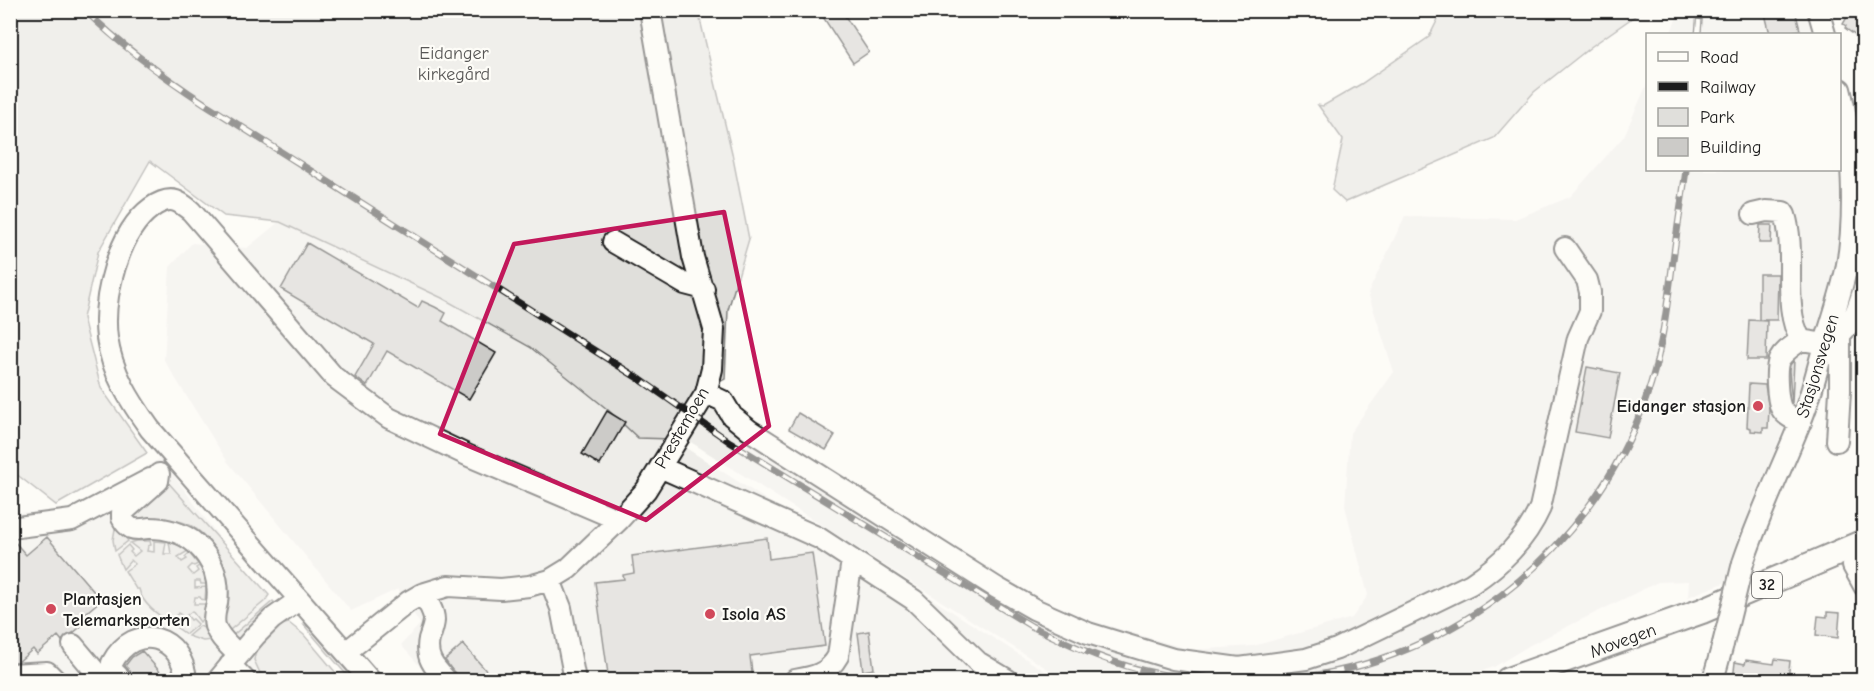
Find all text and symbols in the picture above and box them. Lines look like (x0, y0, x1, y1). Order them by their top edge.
legend (1646, 33, 1841, 171)
park label: Eidanger kirkegård (418, 43, 490, 85)
text: Road (1700, 47, 1739, 68)
text: Railway (1700, 77, 1757, 98)
text: Park (1700, 107, 1735, 128)
text: Building (1700, 137, 1762, 158)
street label: Stasjonsvegen (1792, 312, 1844, 420)
street label: Prestemoen (650, 384, 714, 472)
place label: Eidanger stasjon (1617, 396, 1746, 417)
marker: Eidanger stasjon (1751, 399, 1765, 413)
road number: 32 (1752, 572, 1782, 598)
place label: Plantasjen Telemarksporten (63, 589, 190, 631)
marker: Plantasjen Telemarksporten (44, 602, 58, 616)
place label: Isola AS (722, 604, 786, 625)
marker: Isola AS (703, 607, 717, 621)
street label: Movegen (1587, 619, 1659, 663)

